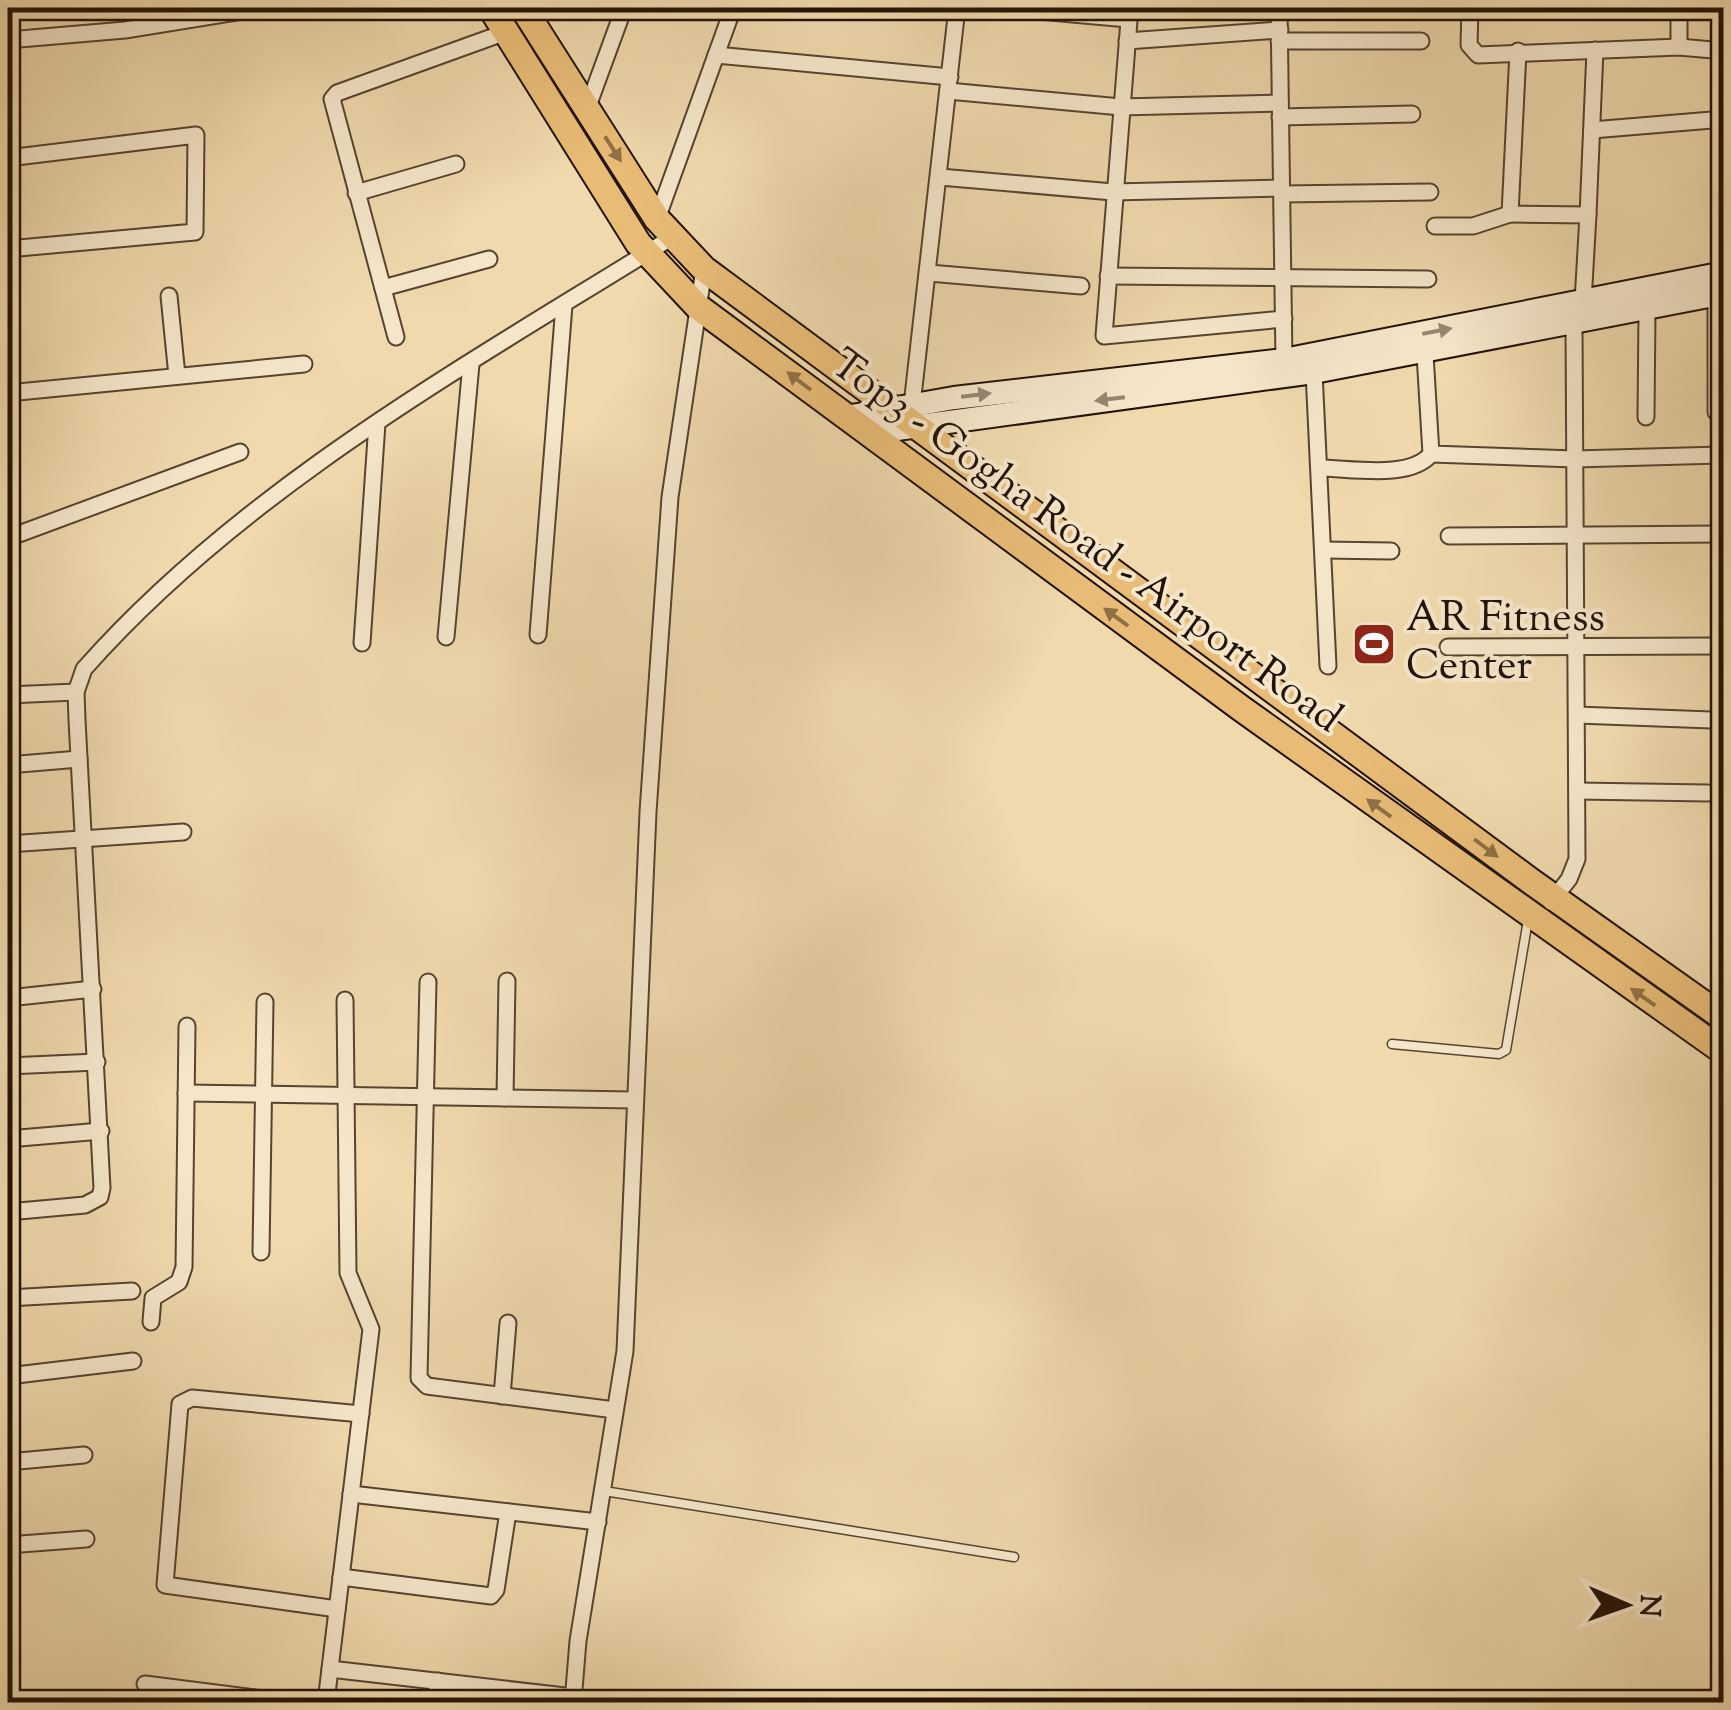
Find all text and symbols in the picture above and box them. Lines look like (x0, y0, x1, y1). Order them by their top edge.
one-way arrow (603, 135, 621, 163)
one-way arrow (1422, 323, 1453, 339)
street label: Top3 - Gogha Road - Airport Road (817, 337, 1353, 749)
one-way arrow (785, 372, 812, 392)
one-way arrow (961, 387, 993, 403)
one-way arrow (1094, 391, 1126, 407)
place label: AR Fitness Center (1406, 590, 1605, 698)
one-way arrow (1103, 607, 1129, 627)
sports icon: AR Fitness Center (1351, 621, 1397, 667)
one-way arrow (1365, 799, 1392, 818)
one-way arrow (1473, 837, 1499, 857)
one-way arrow (1630, 988, 1657, 1007)
north arrow (1576, 1555, 1676, 1655)
text: N (1628, 1594, 1668, 1618)

